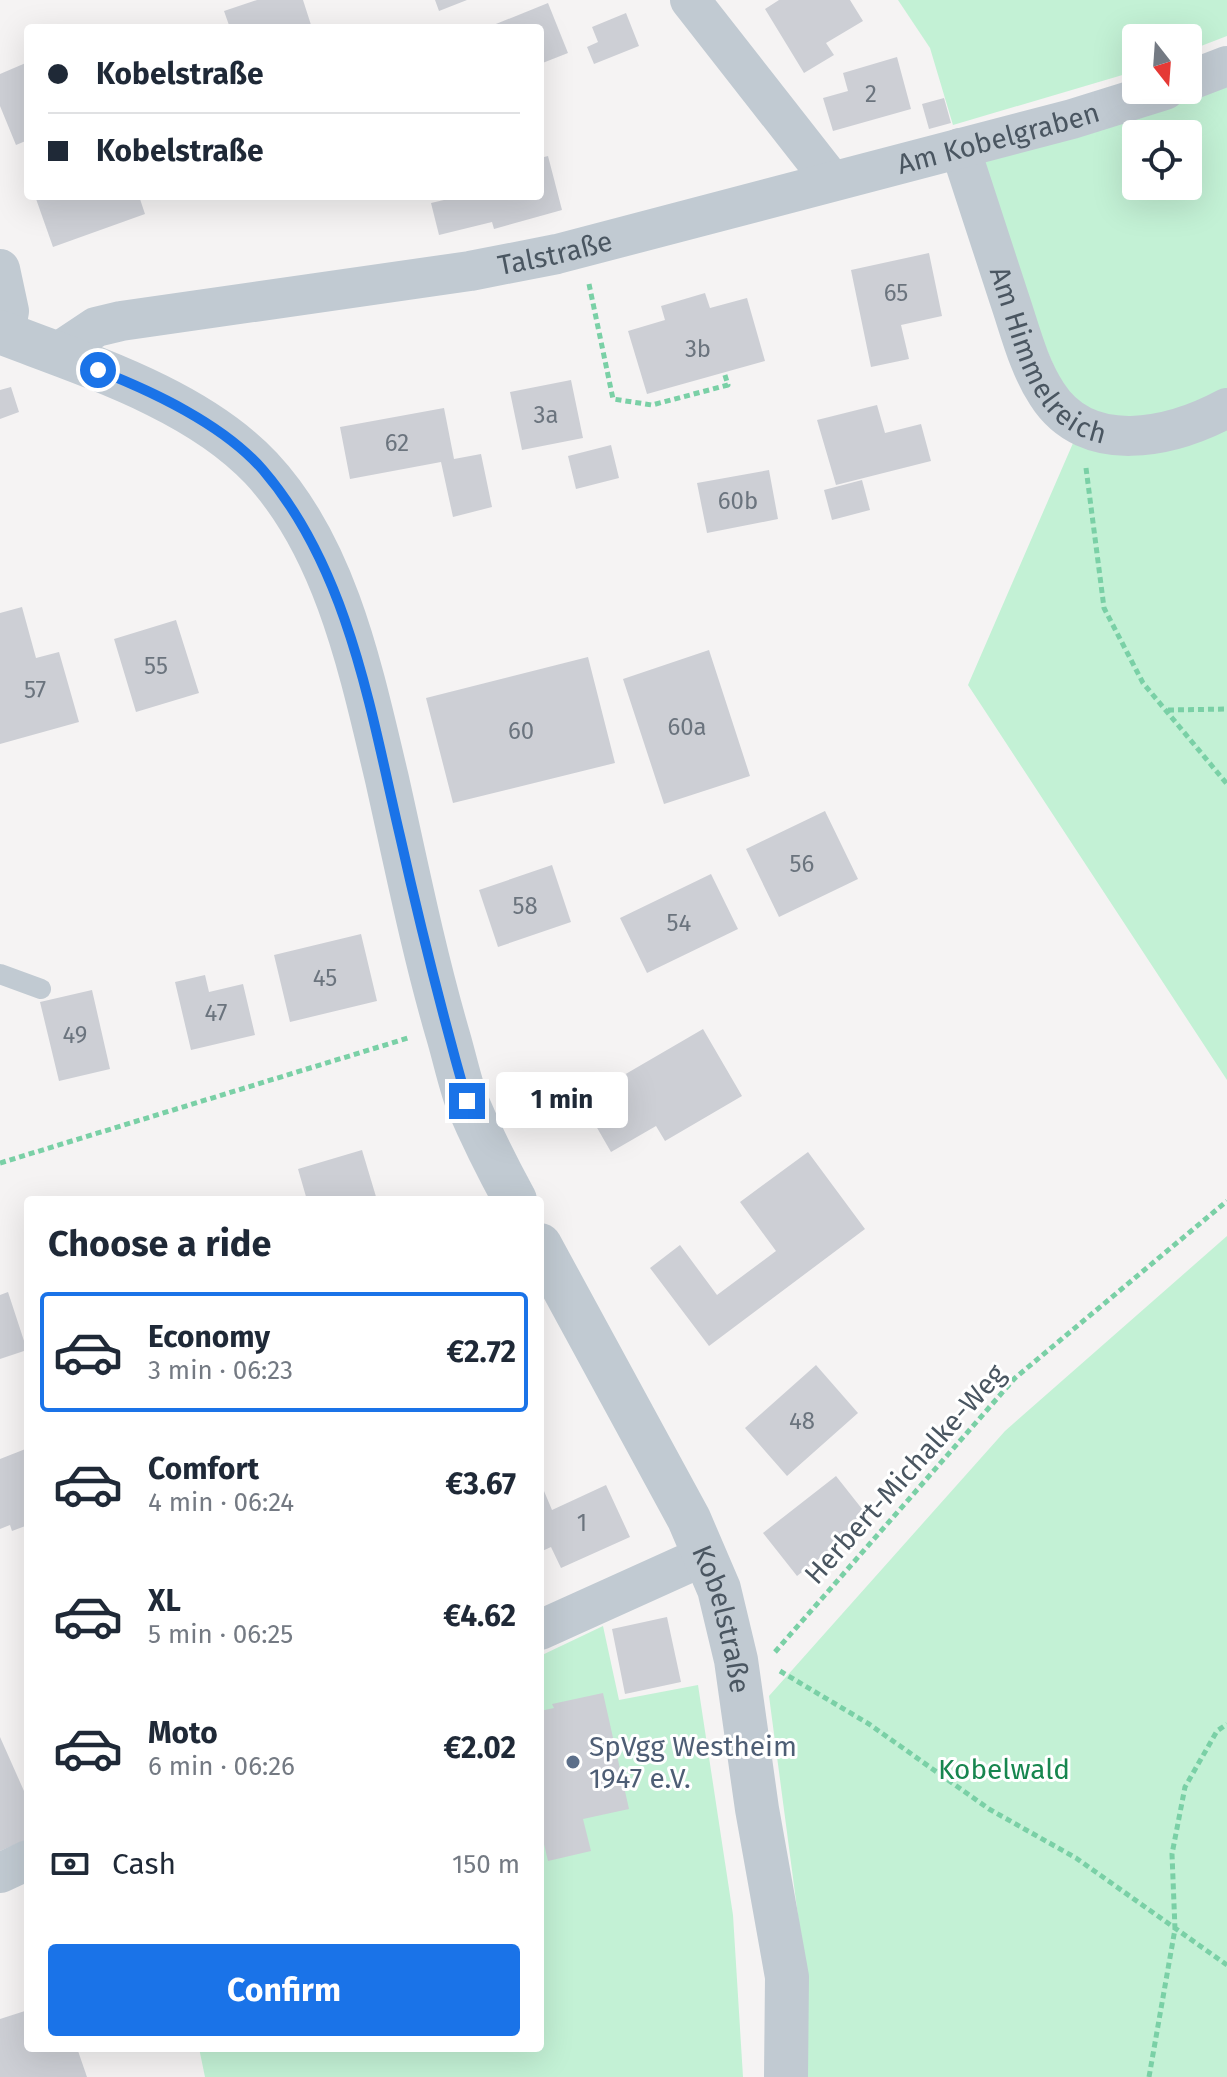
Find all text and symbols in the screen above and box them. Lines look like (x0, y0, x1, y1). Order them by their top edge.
north arrow (1122, 24, 1202, 104)
map controls (1122, 24, 1202, 200)
text: Kobelstraße (96, 56, 264, 92)
house number: 2 (865, 80, 877, 108)
street label: Am Kobelgraben (894, 95, 1103, 181)
button: locate (1122, 120, 1202, 200)
text: Kobelstraße (96, 133, 264, 169)
street label: Talstraße (495, 224, 616, 282)
street label: Am Himmelreich (983, 262, 1110, 450)
house number: 65 (884, 279, 908, 307)
house number: 3b (685, 335, 711, 363)
route start (80, 352, 116, 388)
house number: 3a (533, 401, 559, 429)
house number: 62 (385, 429, 409, 457)
house number: 60b (718, 487, 758, 515)
house number: 55 (144, 652, 168, 680)
house number: 57 (24, 676, 46, 704)
house number: 60a (667, 713, 707, 741)
house number: 60 (508, 717, 534, 745)
house number: 56 (790, 850, 814, 878)
house number: 58 (512, 892, 538, 920)
house number: 54 (667, 909, 692, 937)
house number: 45 (313, 964, 337, 992)
house number: 47 (205, 999, 227, 1027)
house number: 49 (63, 1021, 87, 1049)
callout: 1 min (495, 1073, 627, 1129)
route end (449, 1083, 485, 1119)
text: 1 min (531, 1084, 593, 1115)
text: Choose a ride (48, 1222, 271, 1266)
icon: car (52, 1316, 124, 1388)
text: Economy (148, 1319, 270, 1355)
text: €2.72 (447, 1334, 516, 1370)
text: 3 min · 06:23 (148, 1355, 293, 1386)
street label: Herbert-Michalke-Weg (798, 1357, 1013, 1591)
house number: 48 (789, 1407, 815, 1435)
icon: car (52, 1448, 124, 1520)
text: Comfort (148, 1451, 259, 1487)
text: €3.67 (446, 1466, 516, 1502)
text: 4 min · 06:24 (148, 1487, 294, 1518)
house number: 1 (577, 1509, 587, 1537)
street label: Kobelstraße (686, 1540, 757, 1695)
icon: car (52, 1580, 124, 1652)
text: XL (148, 1583, 181, 1619)
text: €4.62 (443, 1598, 516, 1634)
text: 5 min · 06:25 (148, 1619, 293, 1650)
icon: car (52, 1712, 124, 1784)
text: Moto (148, 1715, 218, 1751)
text: €2.02 (444, 1730, 516, 1766)
place label: SpVgg Westheim 1947 e.V. (589, 1730, 797, 1795)
text: 6 min · 06:26 (148, 1751, 295, 1782)
marker: SpVgg Westheim 1947 e.V. (564, 1753, 582, 1771)
park label: Kobelwald (938, 1753, 1070, 1786)
icon: cash (48, 1842, 92, 1886)
text: Cash (112, 1846, 176, 1882)
text: 150 m (452, 1849, 520, 1880)
button: Confirm (48, 1944, 520, 2036)

